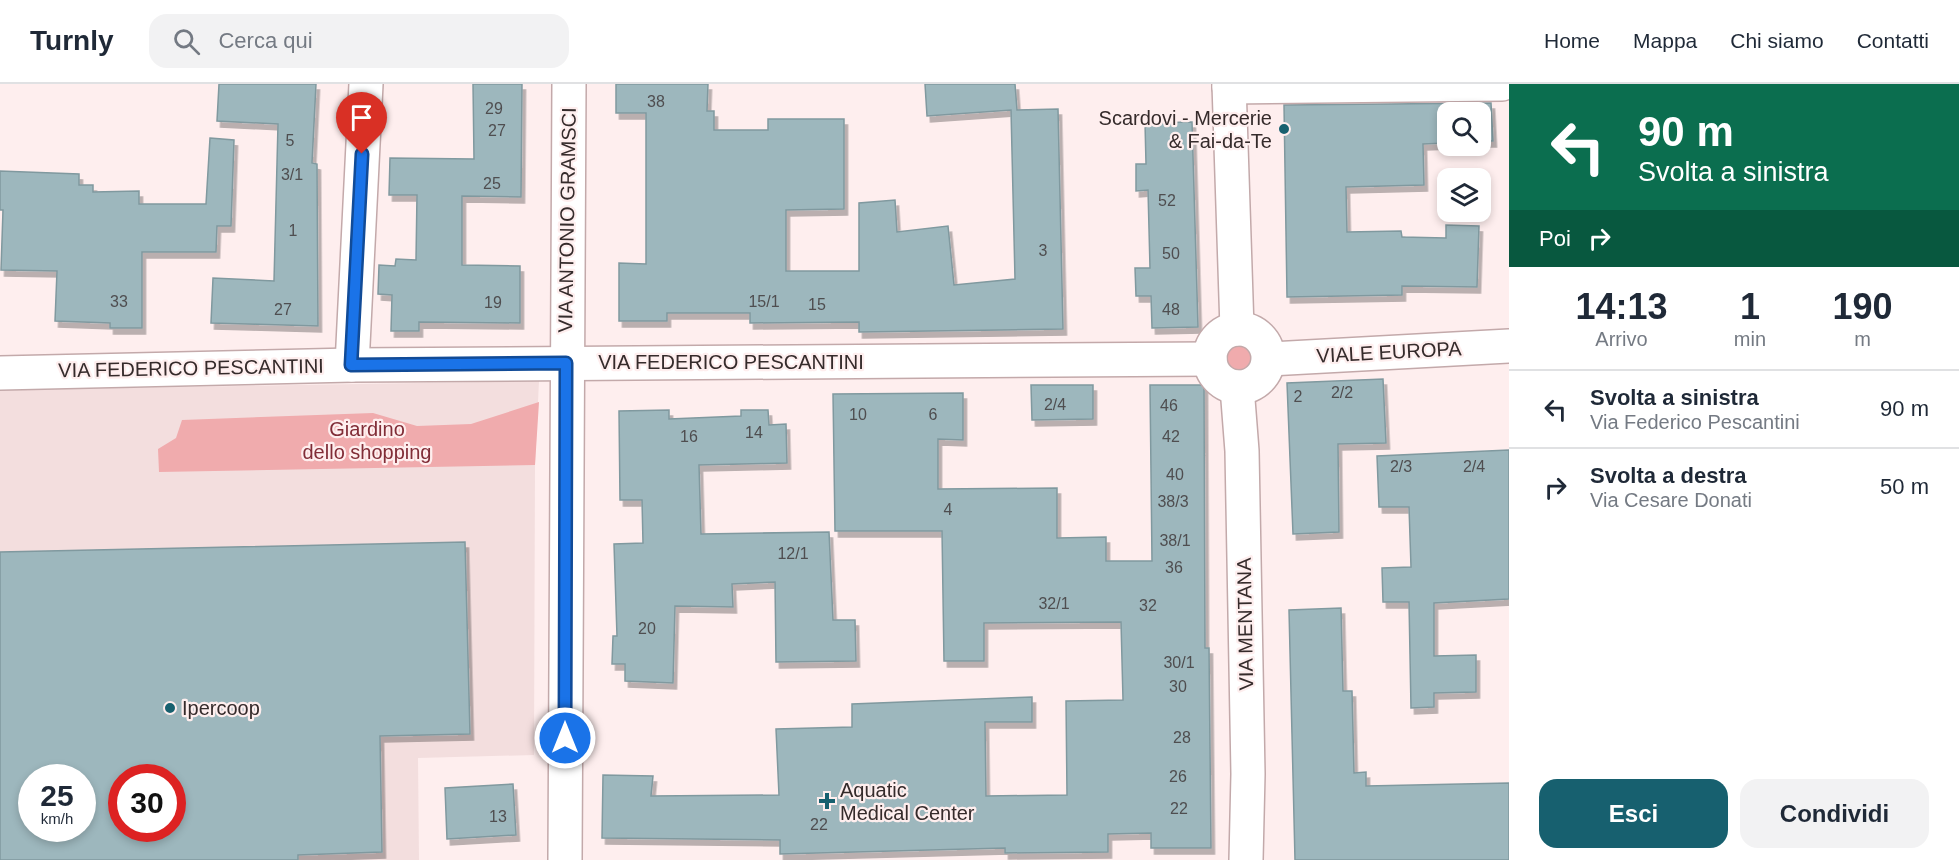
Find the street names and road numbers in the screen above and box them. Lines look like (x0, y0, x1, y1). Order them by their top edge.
street label: VIA ANTONIO GRAMSCI (554, 107, 580, 333)
street label: VIALE EUROPA (1316, 337, 1463, 367)
street label: VIA FEDERICO PESCANTINI (598, 351, 864, 373)
street label: VIA FEDERICO PESCANTINI (58, 355, 324, 381)
street label: VIA MENTANA (1233, 557, 1257, 691)

